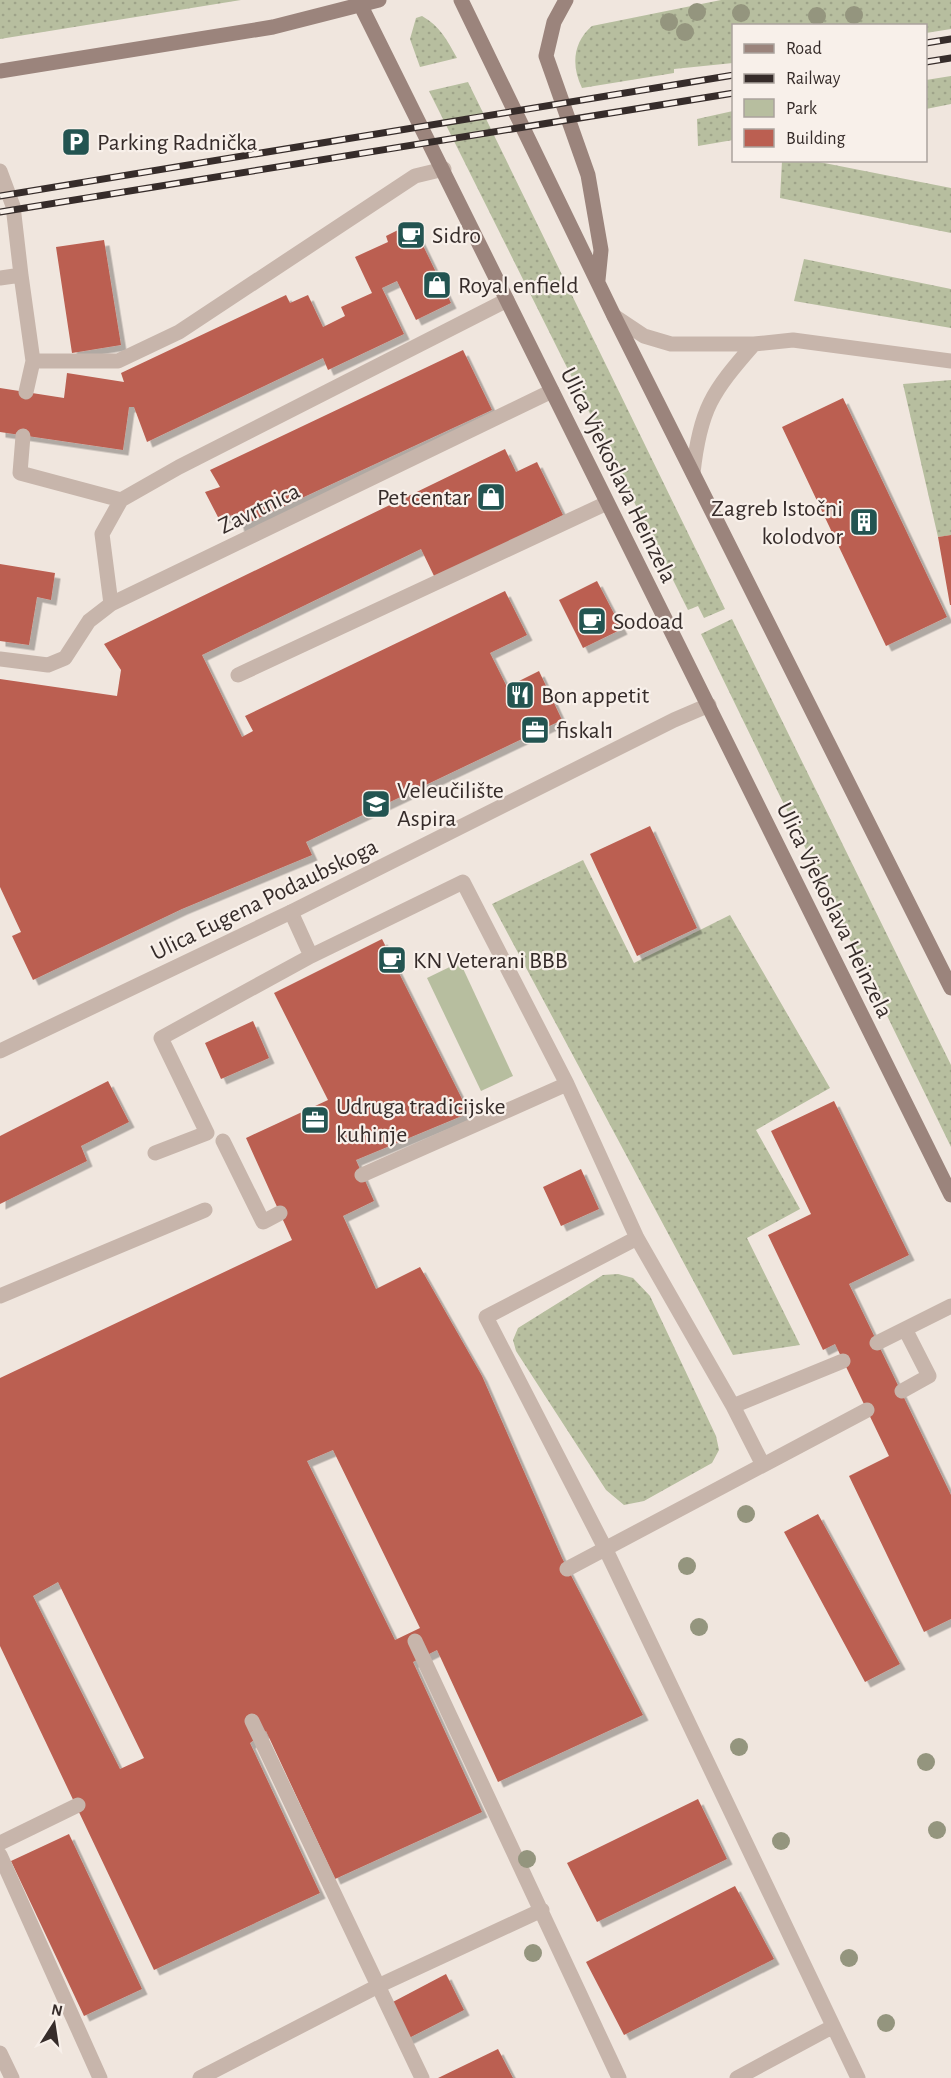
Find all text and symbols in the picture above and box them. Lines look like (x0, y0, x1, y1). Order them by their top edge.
legend (732, 24, 927, 162)
text: Road (786, 40, 822, 58)
text: Railway (786, 70, 841, 88)
text: Park (786, 100, 818, 118)
parking icon: Parking Radnička (60, 126, 92, 158)
text: Building (786, 130, 846, 148)
place label: Parking Radnička (97, 131, 258, 155)
cafe icon: Sidro (395, 219, 427, 251)
place label: Sidro (432, 224, 481, 248)
shop icon: Royal enfield (421, 269, 453, 301)
place label: Royal enfield (458, 274, 579, 298)
street label: Ulica Vjekoslava Heinzela (555, 364, 681, 587)
street label: Zavrtnica (215, 479, 304, 539)
shop icon: Pet centar (475, 481, 507, 513)
place label: Pet centar (377, 486, 470, 510)
place label: Zagreb Istočni kolodvor (711, 497, 843, 549)
building icon: Zagreb Istočni kolodvor (848, 506, 880, 538)
cafe icon: Sodoad (576, 605, 608, 637)
place label: Sodoad (613, 610, 683, 634)
restaurant icon: Bon appetit (504, 679, 536, 711)
place label: Bon appetit (541, 684, 650, 708)
office icon: fiskal1 (519, 714, 551, 746)
place label: fiskal1 (556, 719, 614, 743)
place label: Veleučilište Aspira (397, 779, 504, 831)
school or university icon: Veleučilište Aspira (360, 788, 392, 820)
street label: Ulica Vjekoslava Heinzela (771, 799, 897, 1022)
street label: Ulica Eugena Podaubskoga (147, 834, 382, 965)
cafe icon: KN Veterani BBB (376, 944, 408, 976)
place label: KN Veterani BBB (413, 949, 568, 973)
place label: Udruga tradicijske kuhinje (336, 1095, 506, 1147)
office icon: Udruga tradicijske kuhinje (299, 1104, 331, 1136)
north arrow (24, 1994, 84, 2054)
text: N (50, 2001, 64, 2019)

